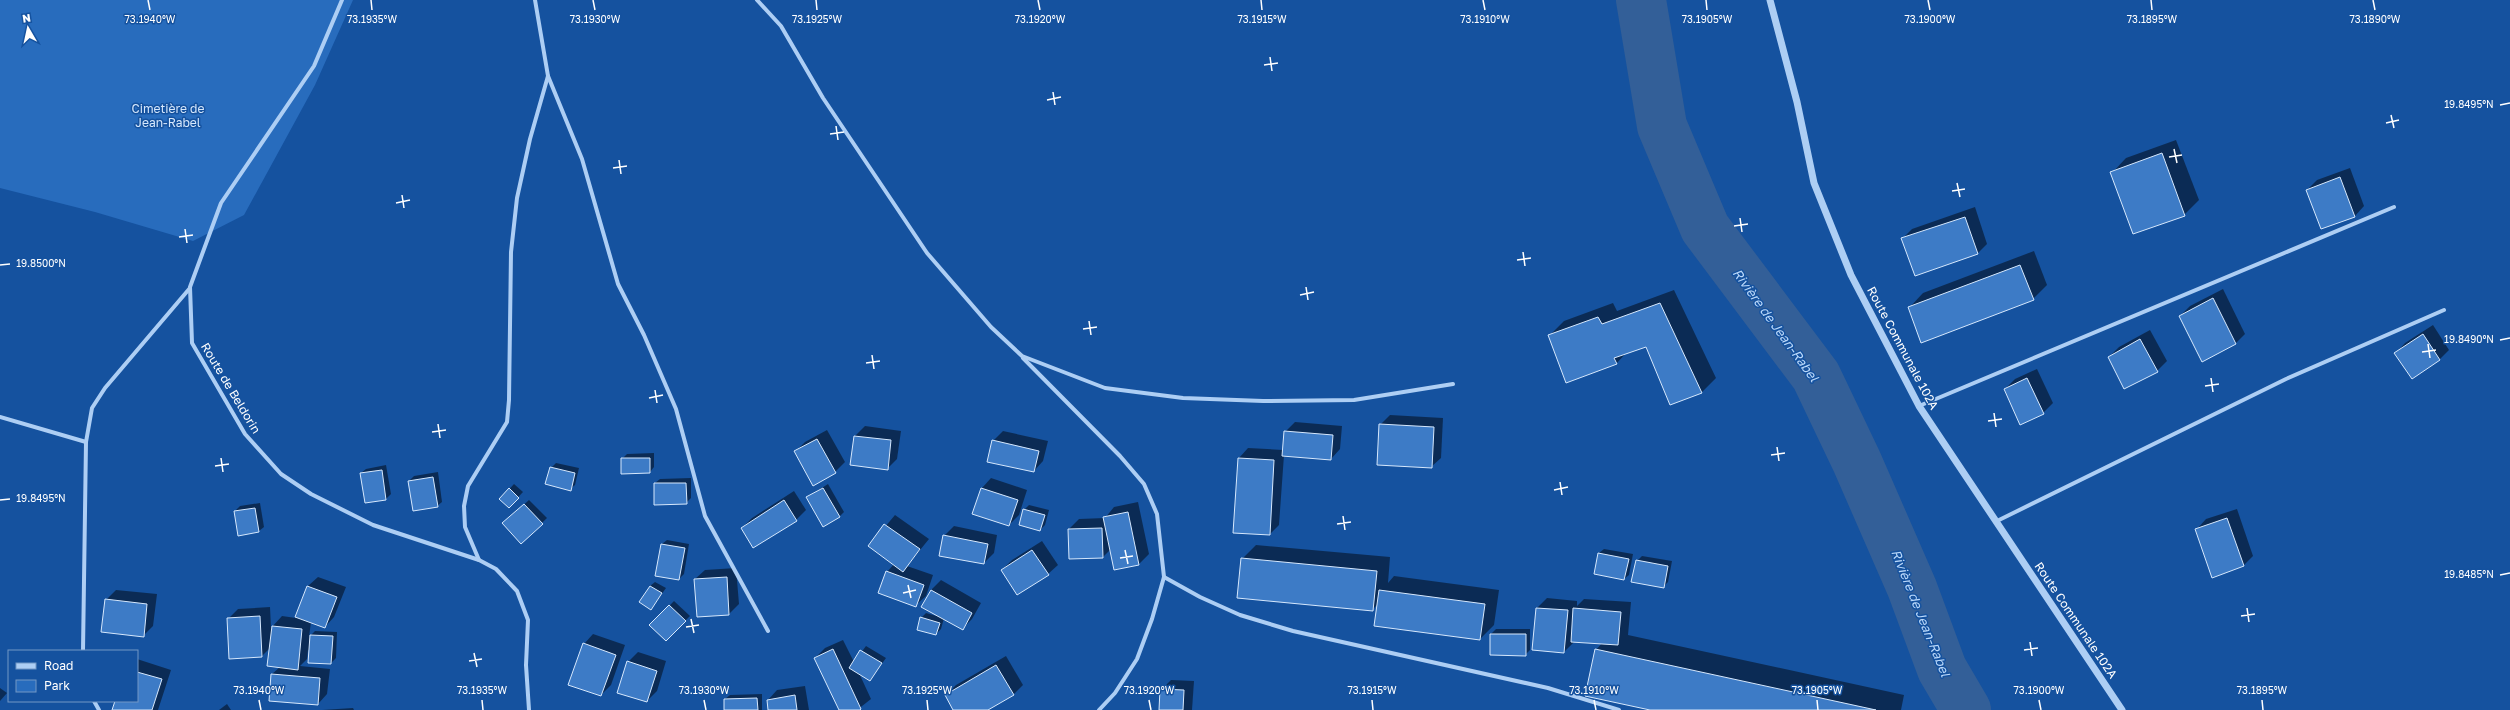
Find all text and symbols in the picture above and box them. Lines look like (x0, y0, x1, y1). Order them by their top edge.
north arrow (8, 8, 48, 48)
text: N (21, 11, 32, 25)
text: 73.1940°W (125, 13, 176, 25)
text: 73.1935°W (347, 13, 397, 25)
text: 73.1930°W (570, 13, 621, 25)
text: 73.1925°W (792, 13, 842, 25)
text: 73.1920°W (1015, 13, 1066, 25)
text: 73.1915°W (1237, 13, 1287, 25)
text: 73.1910°W (1460, 13, 1510, 25)
text: 73.1905°W (1682, 13, 1733, 25)
text: 73.1900°W (1905, 13, 1956, 25)
text: 73.1895°W (2127, 13, 2178, 25)
text: 73.1890°W (2350, 13, 2401, 25)
text: 19.8495°N (2444, 98, 2494, 110)
park label: Cimetière de Jean-Rabel (132, 101, 204, 130)
text: 19.8500°N (16, 257, 66, 269)
water label: Rivière de Jean-Rabel (1730, 265, 1823, 385)
street label: Route Communale 102A (1864, 284, 1942, 412)
text: 19.8490°N (2444, 333, 2494, 345)
street label: Route de Beldorin (198, 340, 264, 436)
text: 19.8495°N (16, 492, 66, 504)
water label: Rivière de Jean-Rabel (1888, 547, 1954, 680)
street label: Route Communale 102A (2031, 559, 2121, 681)
text: 19.8485°N (2444, 568, 2494, 580)
legend (8, 650, 138, 702)
text: Road (44, 658, 73, 673)
text: Park (44, 678, 70, 693)
text: 73.1940°W (234, 684, 285, 696)
text: 73.1935°W (457, 684, 507, 696)
text: 73.1930°W (679, 684, 730, 696)
text: 73.1925°W (902, 684, 952, 696)
text: 73.1920°W (1124, 684, 1175, 696)
text: 73.1915°W (1347, 684, 1397, 696)
text: 73.1910°W (1569, 684, 1619, 696)
text: 73.1905°W (1792, 684, 1843, 696)
text: 73.1900°W (2014, 684, 2065, 696)
text: 73.1895°W (2237, 684, 2288, 696)

